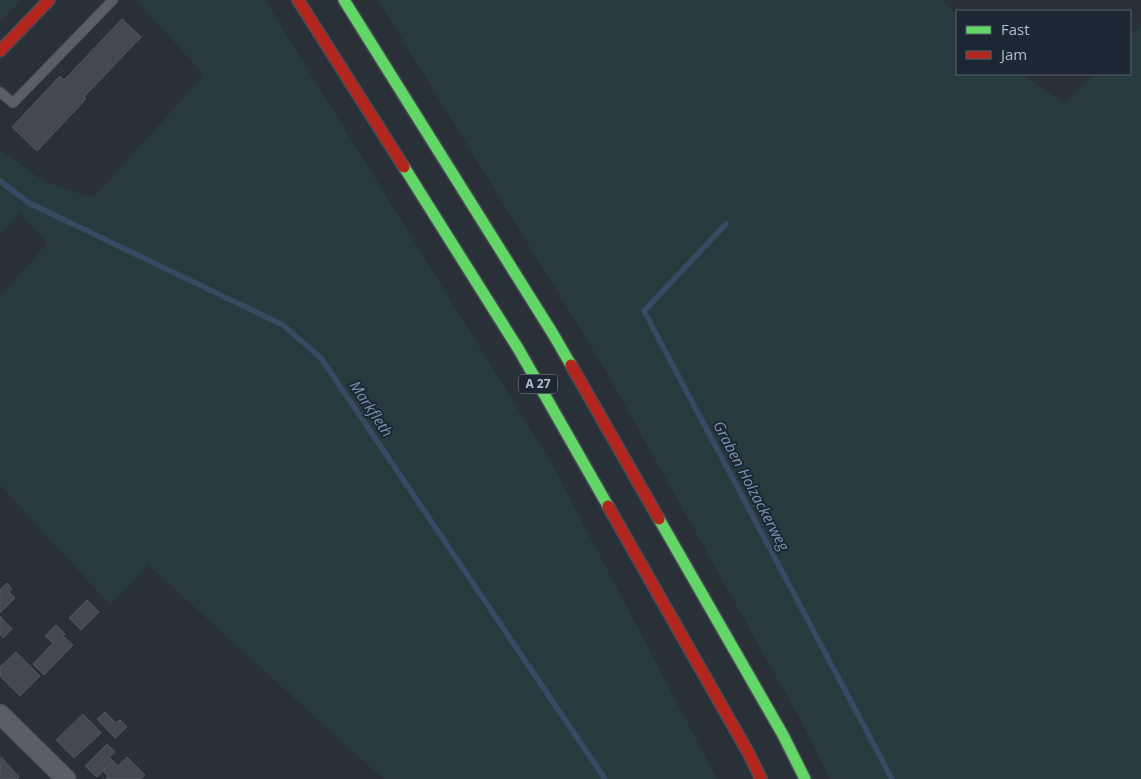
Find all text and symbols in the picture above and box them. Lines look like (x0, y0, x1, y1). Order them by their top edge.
legend (956, 10, 1131, 75)
text: Fast (1001, 19, 1030, 39)
text: Jam (999, 44, 1027, 64)
road number: A 27 (519, 374, 557, 394)
water label: Markfleth (346, 376, 398, 440)
water label: Graben Holzackerweg (709, 417, 795, 555)

